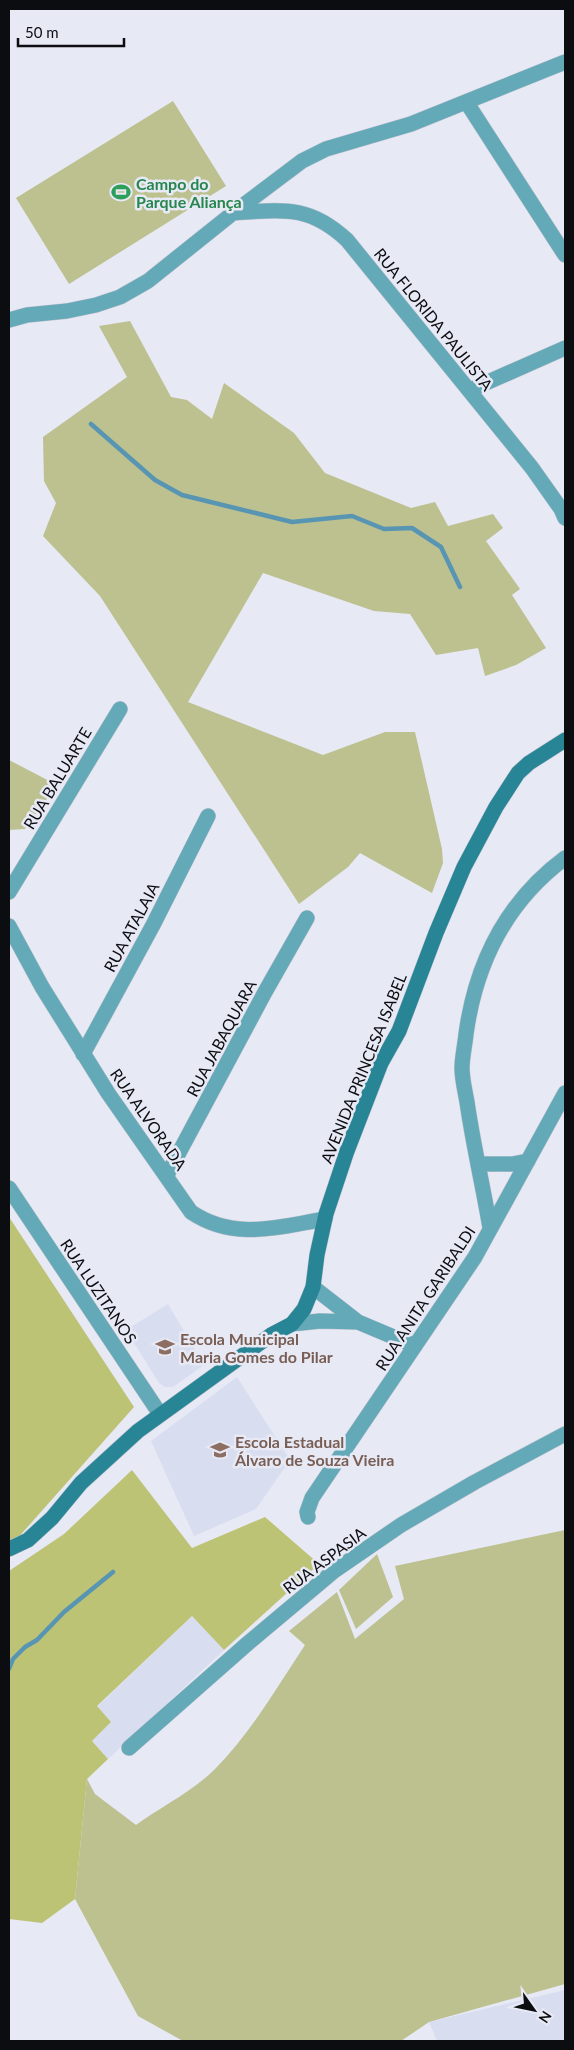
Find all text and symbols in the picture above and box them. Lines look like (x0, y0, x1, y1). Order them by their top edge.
scale bar (18, 15, 124, 47)
text: 50 m (25, 23, 59, 41)
place label: Campo do Parque Aliança (136, 174, 242, 211)
sports icon: Campo do Parque Aliança (110, 181, 132, 203)
street label: RUA FLORIDA PAULISTA (371, 244, 497, 394)
street label: RUA BALUARTE (19, 724, 95, 832)
street label: RUA ATALAIA (99, 879, 163, 975)
street label: AVENIDA PRINCESA ISABEL (316, 970, 410, 1166)
street label: RUA JABAQUARA (182, 976, 260, 1100)
street label: RUA ALVORADA (107, 1064, 191, 1174)
street label: RUA ANITA GARIBALDI (371, 1222, 479, 1374)
street label: RUA LUZITANOS (57, 1235, 141, 1347)
place label: Escola Municipal Maria Gomes do Pilar (180, 1329, 333, 1366)
school or university icon: Escola Municipal Maria Gomes do Pilar (154, 1336, 176, 1358)
place label: Escola Estadual Álvaro de Souza Vieira (234, 1432, 394, 1469)
school or university icon: Escola Estadual Álvaro de Souza Vieira (209, 1439, 231, 1461)
street label: RUA ASPASIA (279, 1523, 369, 1597)
north arrow (509, 1985, 559, 2035)
text: N (535, 2008, 555, 2027)

